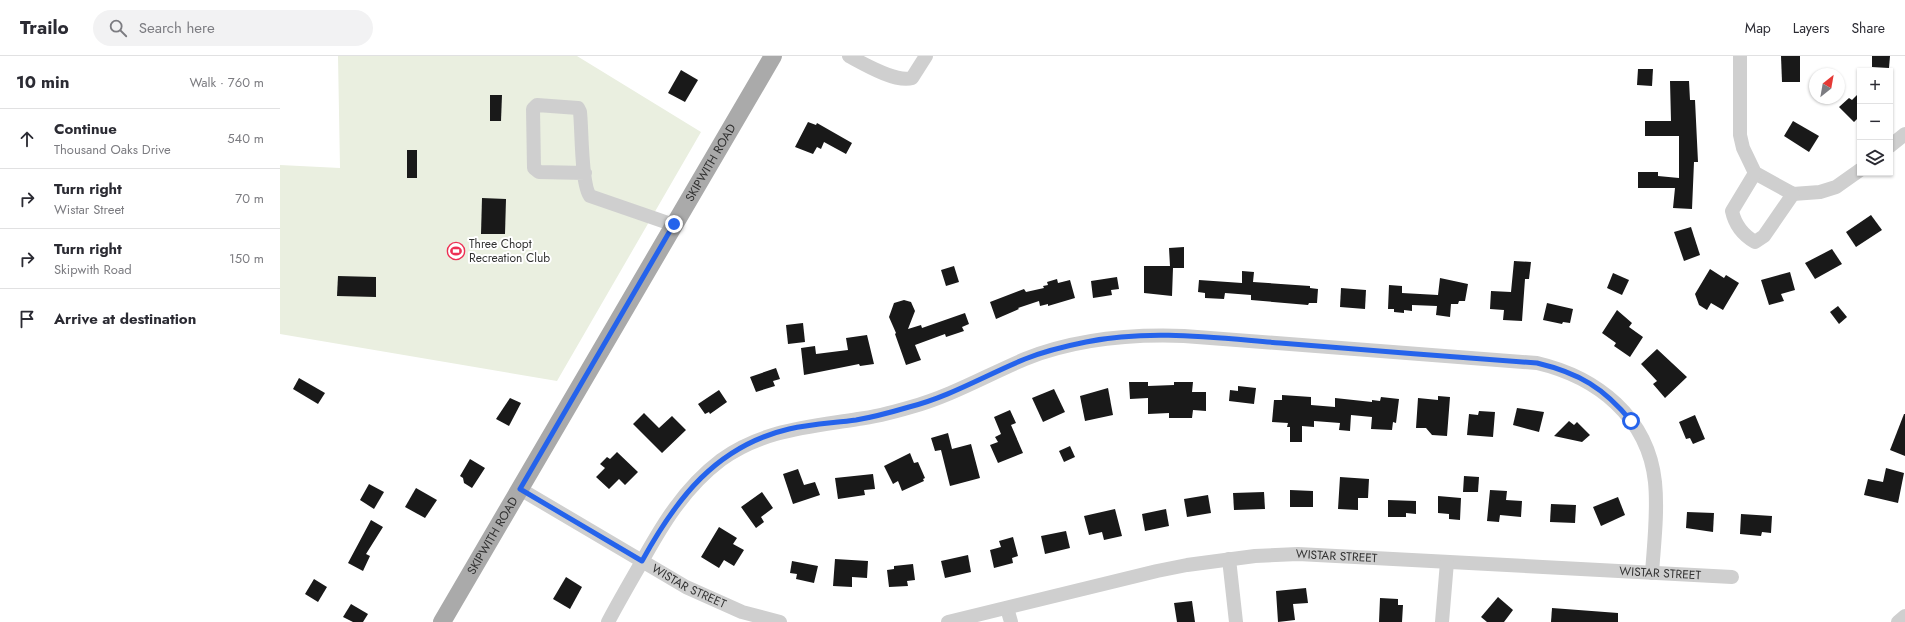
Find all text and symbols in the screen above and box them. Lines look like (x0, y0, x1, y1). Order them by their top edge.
search box (93, 10, 373, 46)
text: Trailo (20, 14, 69, 41)
icon: search (107, 17, 129, 39)
text: Search here (139, 17, 215, 39)
text: Map (1745, 18, 1771, 38)
text: Layers (1793, 18, 1829, 38)
text: Share (1851, 18, 1885, 38)
north arrow (1809, 68, 1845, 104)
map controls (1857, 68, 1893, 176)
button: + (1857, 68, 1893, 104)
text: 10 min (16, 70, 69, 94)
text: Walk · 760 m (190, 73, 264, 92)
button: − (1857, 104, 1893, 140)
text: Continue (54, 118, 117, 140)
street label: SKIPWITH ROAD (681, 120, 740, 205)
icon: ahead (16, 128, 38, 150)
text: 540 m (227, 129, 264, 148)
text: Thousand Oaks Drive (54, 140, 171, 159)
button: layers (1857, 140, 1893, 176)
text: Turn right (54, 178, 122, 200)
icon: right (16, 188, 38, 210)
text: 70 m (235, 189, 264, 208)
text: Wistar Street (54, 200, 124, 219)
route end (665, 215, 683, 233)
place label: Three Chopt Recreation Club (469, 235, 550, 267)
text: Turn right (54, 238, 122, 260)
sports icon: Three Chopt Recreation Club (446, 241, 466, 261)
icon: right (16, 248, 38, 270)
text: 150 m (229, 249, 264, 268)
text: Skipwith Road (54, 260, 132, 279)
icon: arrive (16, 308, 38, 330)
text: Arrive at destination (54, 308, 196, 330)
route start (1622, 412, 1640, 430)
street label: SKIPWITH ROAD (463, 493, 522, 578)
street label: WISTAR STREET (1295, 545, 1378, 567)
street label: WISTAR STREET (648, 560, 729, 613)
street label: WISTAR STREET (1619, 562, 1702, 584)

